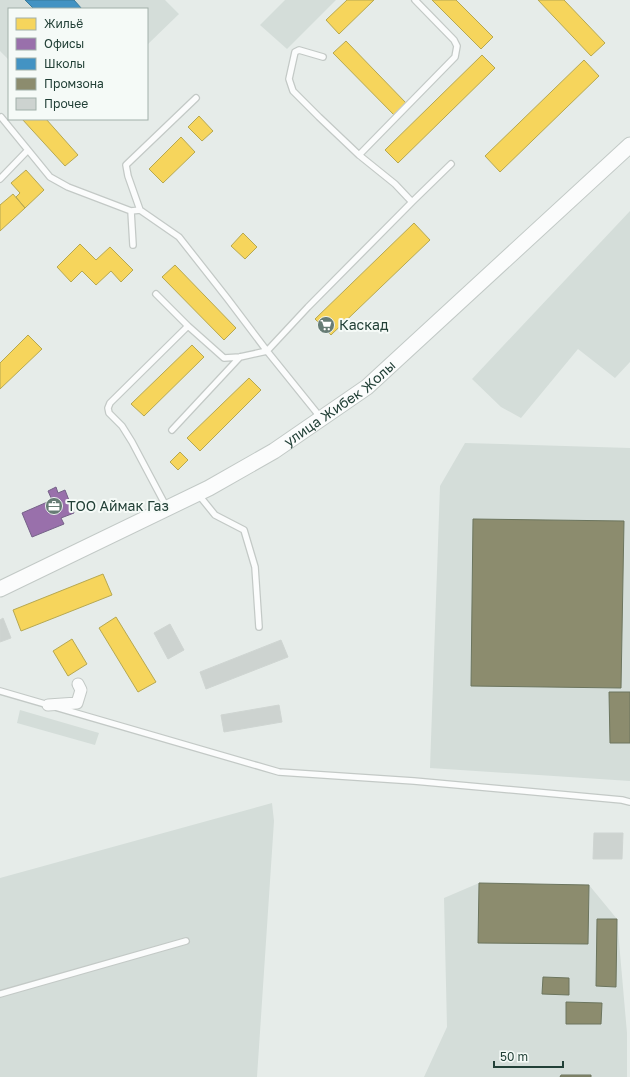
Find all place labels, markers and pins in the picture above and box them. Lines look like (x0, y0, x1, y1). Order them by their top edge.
supermarket icon: Каскад (316, 315, 336, 335)
place label: Каскад (339, 316, 389, 333)
office icon: ТОО Аймак Газ (44, 496, 64, 516)
place label: ТОО Аймак Газ (67, 497, 169, 514)

